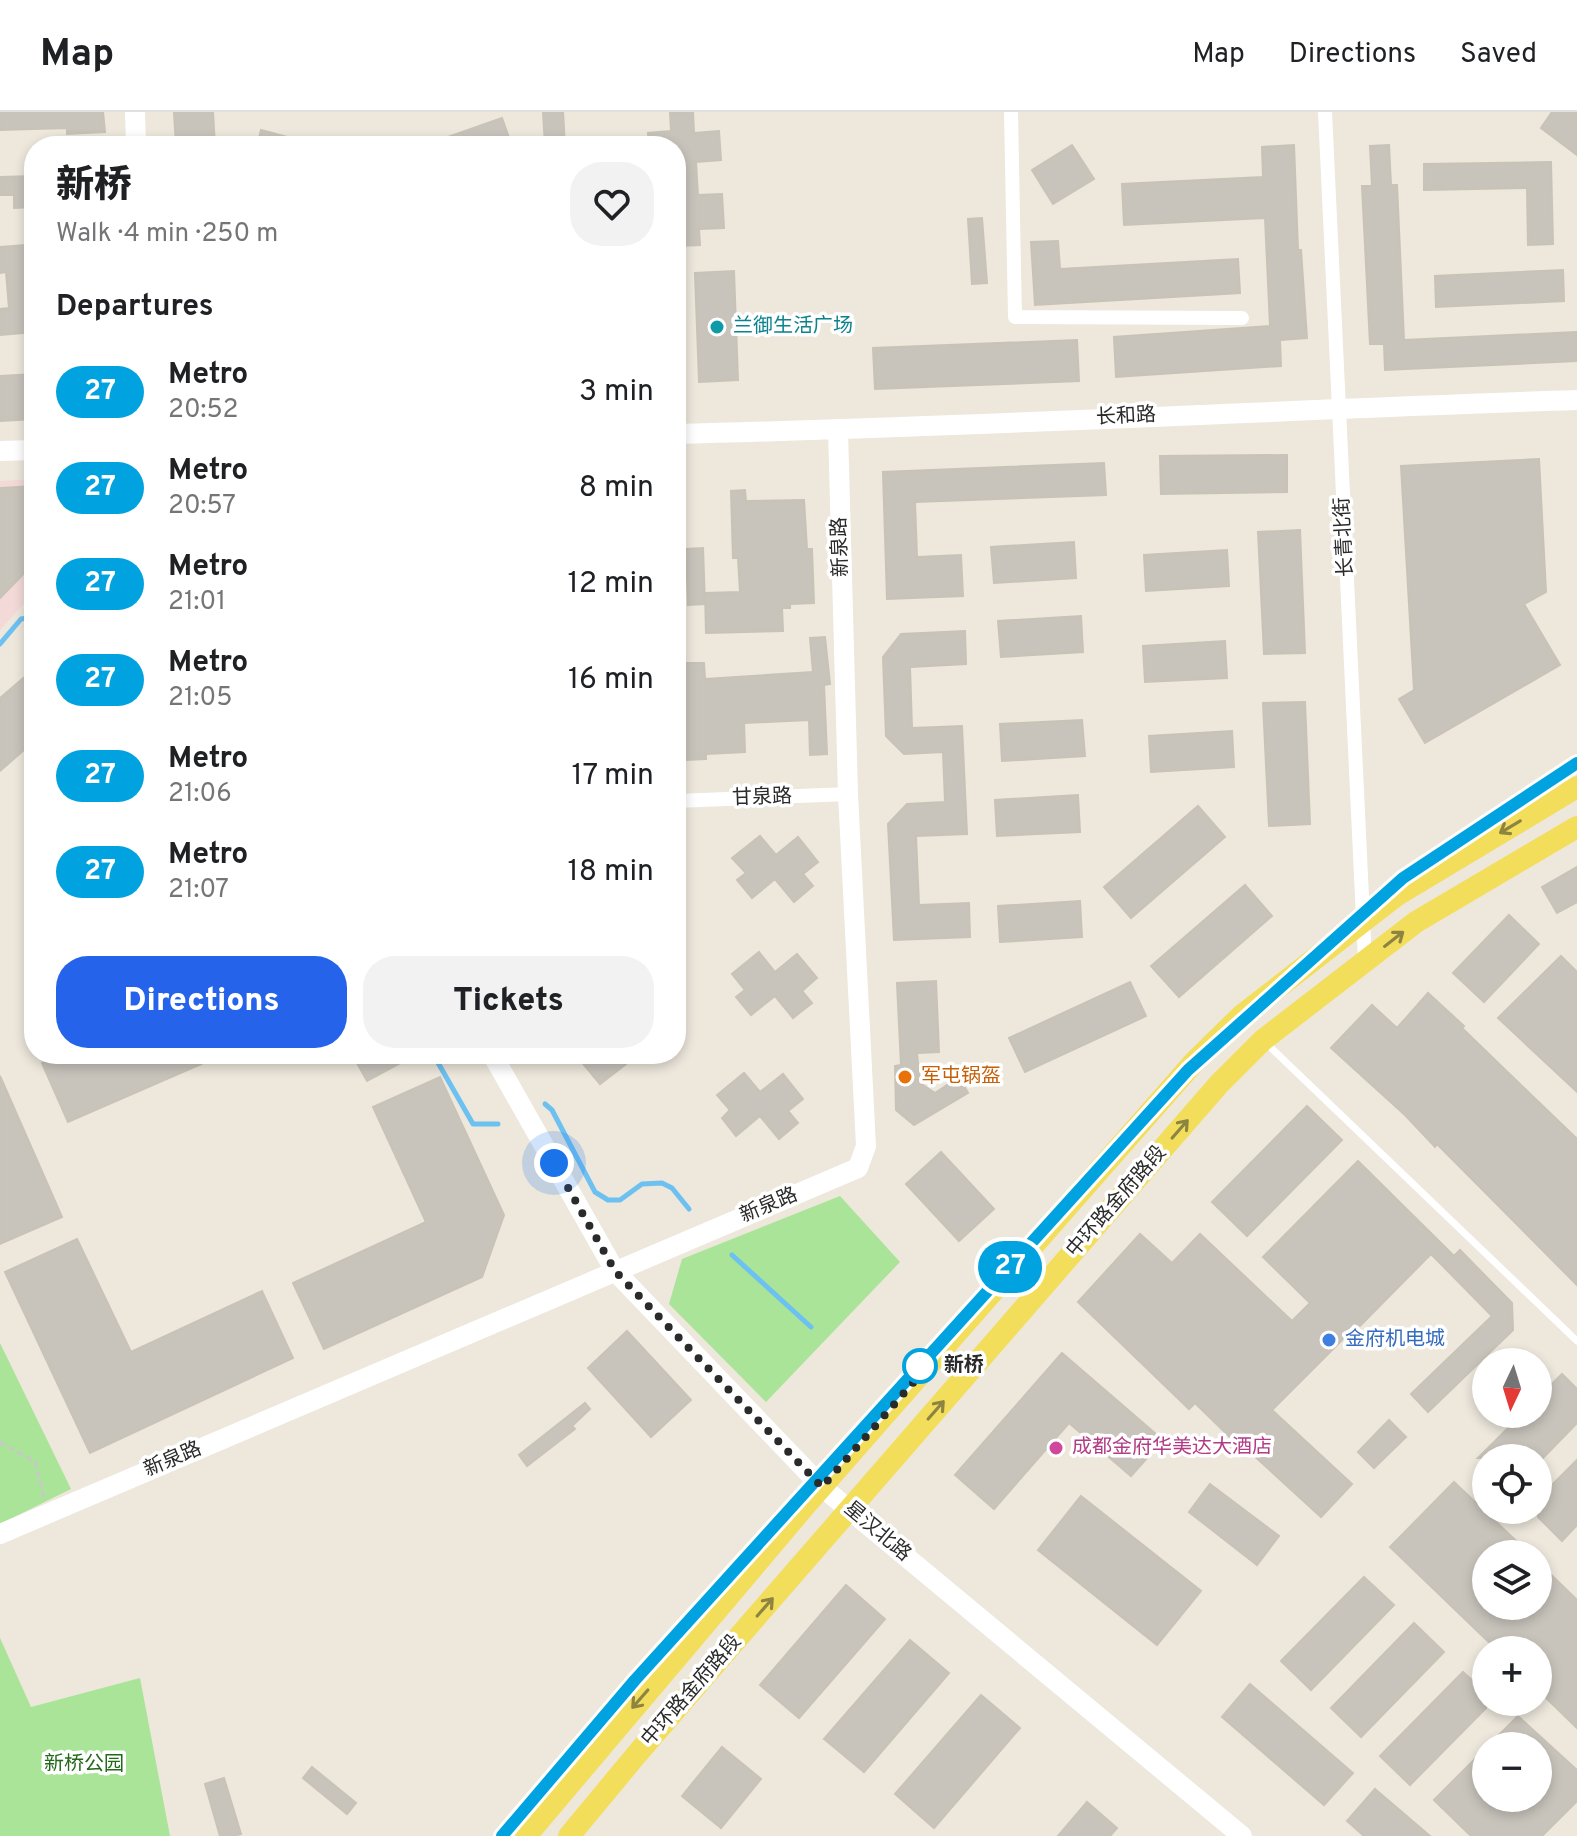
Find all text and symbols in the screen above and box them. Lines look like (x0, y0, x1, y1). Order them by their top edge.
text: Map (40, 31, 114, 80)
text: Map (1192, 37, 1245, 73)
text: Directions (1289, 37, 1416, 73)
text: Saved (1460, 37, 1537, 73)
button: heart (570, 162, 654, 246)
text: 新桥 (56, 163, 132, 212)
text: Walk · 4 min · 250 m (56, 218, 278, 251)
text: Departures (56, 289, 214, 326)
place label: 兰御生活广场 (733, 314, 853, 340)
marker: 兰御生活广场 (708, 318, 726, 336)
text: Metro (168, 357, 248, 394)
text: 27 (84, 374, 116, 410)
text: 3 min (579, 374, 654, 411)
text: 20:52 (168, 394, 238, 427)
street label: 长和路 (1095, 402, 1157, 432)
text: Metro (168, 453, 248, 490)
text: 27 (84, 470, 116, 506)
text: 8 min (579, 470, 654, 507)
text: 20:57 (168, 490, 236, 523)
street label: 长青北街 (1330, 496, 1360, 578)
street label: 新泉路 (827, 517, 855, 577)
text: Metro (168, 549, 248, 586)
text: 27 (84, 566, 116, 602)
text: 12 min (567, 566, 654, 603)
text: 21:01 (168, 586, 226, 619)
text: Metro (168, 645, 248, 682)
text: 27 (84, 662, 116, 698)
text: 16 min (568, 662, 654, 699)
text: 21:05 (168, 682, 232, 715)
text: Metro (168, 741, 248, 778)
text: 27 (84, 758, 116, 794)
text: 17 min (571, 758, 654, 795)
text: 21:06 (168, 778, 232, 811)
street label: 甘泉路 (732, 784, 792, 812)
one-way arrow (1499, 819, 1522, 835)
text: Metro (168, 837, 248, 874)
text: 27 (84, 854, 116, 890)
text: 18 min (568, 854, 654, 891)
text: 21:07 (168, 874, 229, 907)
one-way arrow (1383, 930, 1404, 947)
button: Directions (56, 956, 347, 1048)
button: Tickets (363, 956, 654, 1048)
place label: 军屯锅盔 (921, 1064, 1001, 1090)
marker: 军屯锅盔 (896, 1068, 914, 1086)
one-way arrow (1170, 1120, 1188, 1140)
street label: 中环路金府路段 (1061, 1141, 1173, 1263)
your location (534, 1143, 574, 1183)
street label: 新泉路 (736, 1182, 802, 1230)
line badge: 27 (974, 1241, 1046, 1293)
text: 27 (994, 1249, 1026, 1285)
place label: 金府机电城 (1345, 1327, 1445, 1353)
marker: 金府机电城 (1320, 1331, 1338, 1349)
north arrow (1472, 1348, 1552, 1428)
map controls (1472, 1348, 1552, 1812)
marker: 新桥 (903, 1349, 937, 1383)
place label: 新桥 (944, 1353, 984, 1379)
one-way arrow (927, 1401, 945, 1421)
place label: 成都金府华美达大酒店 (1072, 1435, 1272, 1461)
street label: 新泉路 (140, 1436, 206, 1484)
marker: 成都金府华美达大酒店 (1047, 1439, 1065, 1457)
button: locate (1472, 1444, 1552, 1524)
street label: 星汉北路 (838, 1496, 916, 1568)
button: layers (1472, 1540, 1552, 1620)
one-way arrow (756, 1597, 774, 1617)
street label: 中环路金府路段 (636, 1630, 748, 1752)
button: + (1472, 1636, 1552, 1716)
one-way arrow (631, 1689, 649, 1709)
button: − (1472, 1732, 1552, 1812)
park label: 新桥公园 (44, 1752, 124, 1778)

